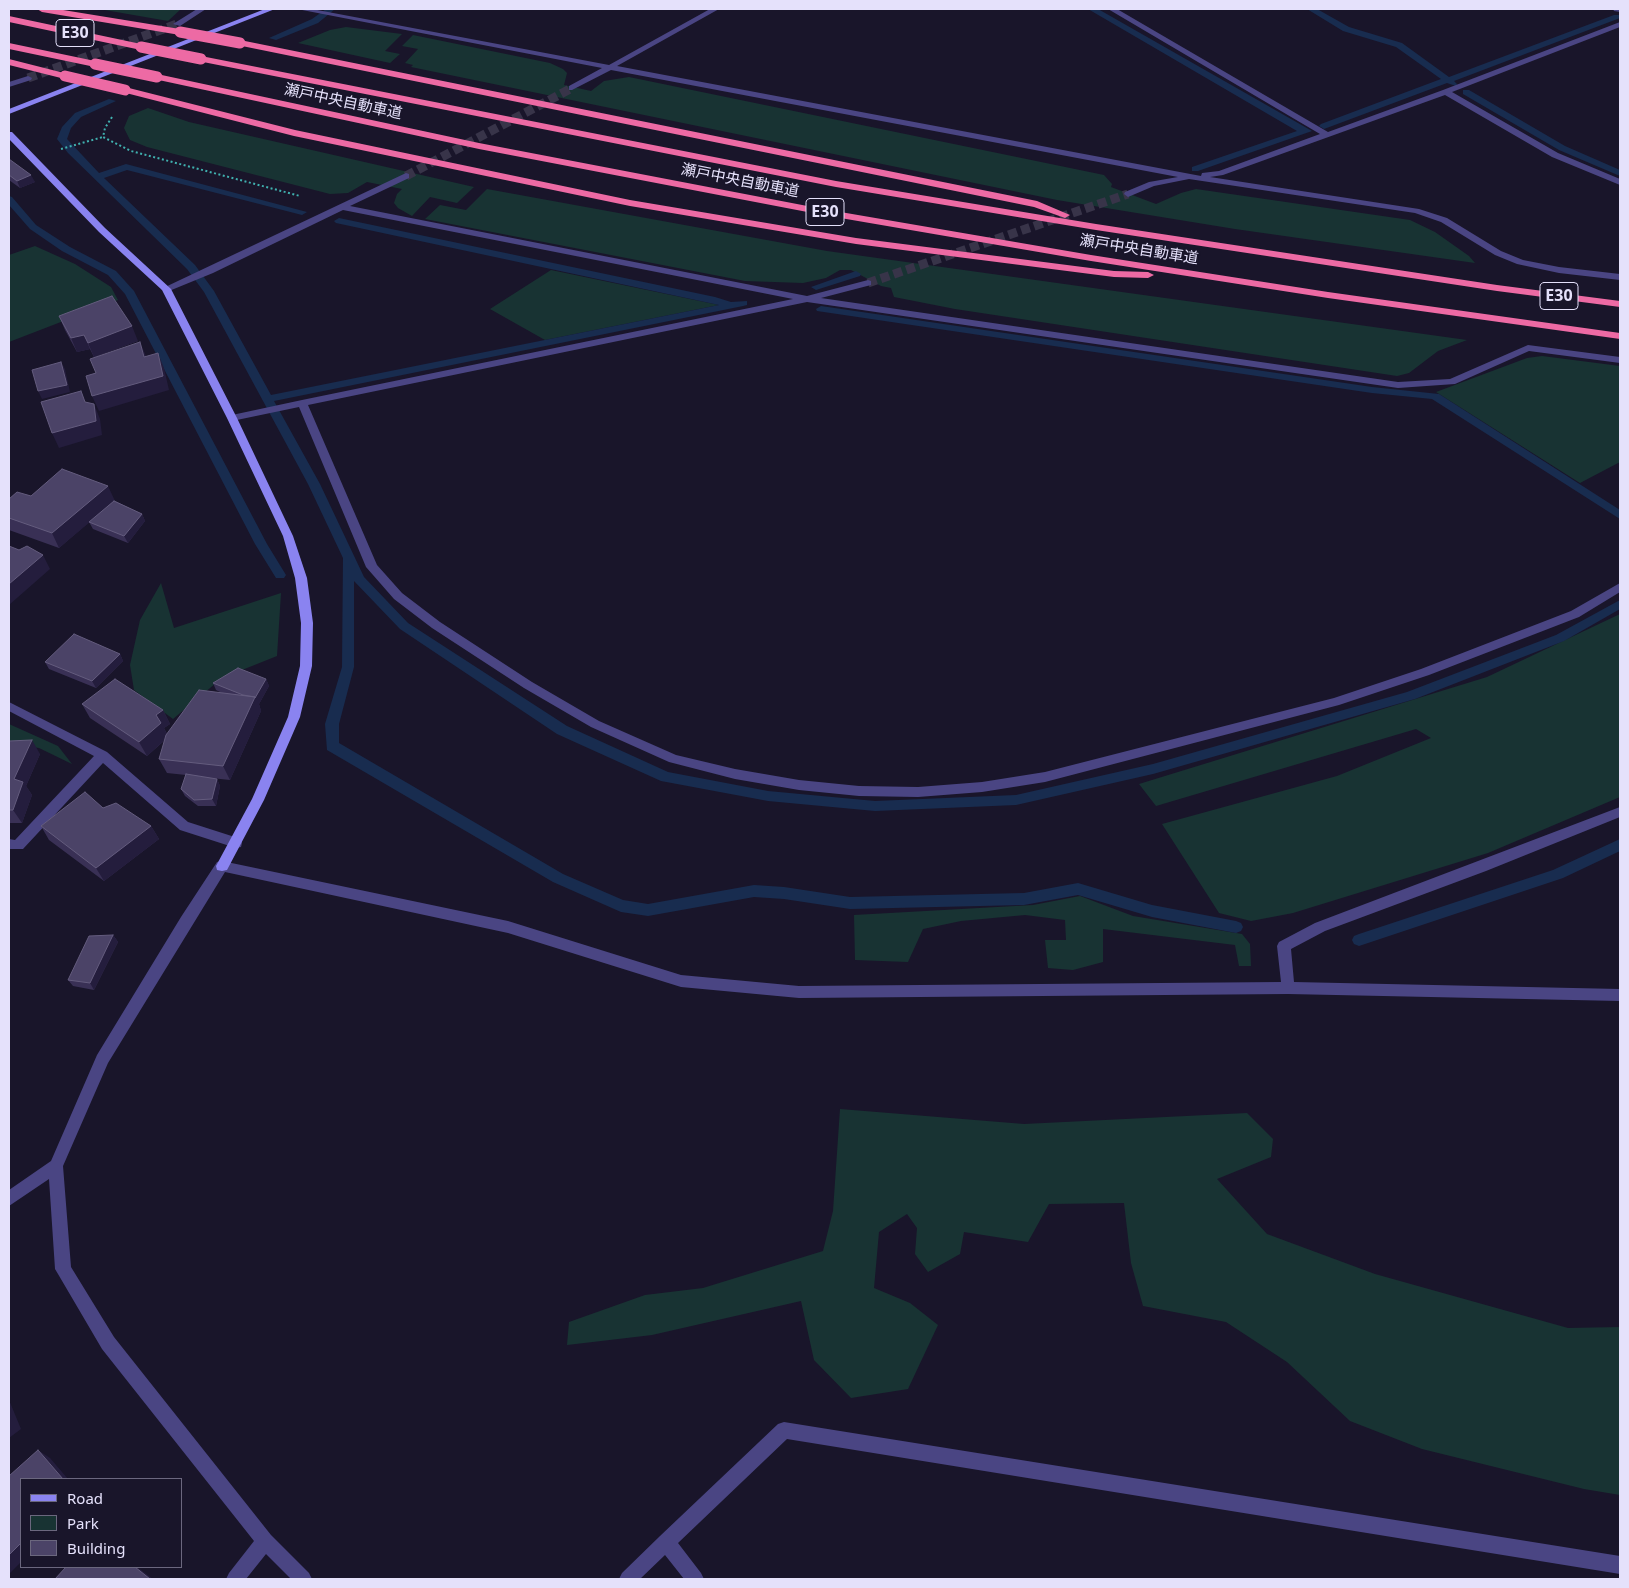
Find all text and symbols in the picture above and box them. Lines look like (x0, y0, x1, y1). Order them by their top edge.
road number: E30 (56, 19, 94, 46)
street label: 瀬戸中央自動車道 (282, 81, 404, 123)
street label: 瀬戸中央自動車道 (679, 161, 801, 201)
road number: E30 (806, 198, 844, 226)
street label: 瀬戸中央自動車道 (1078, 232, 1200, 268)
road number: E30 (1540, 282, 1578, 310)
legend (20, 1478, 182, 1568)
text: Road (67, 1488, 103, 1508)
text: Park (67, 1513, 99, 1533)
text: Building (67, 1538, 125, 1558)

